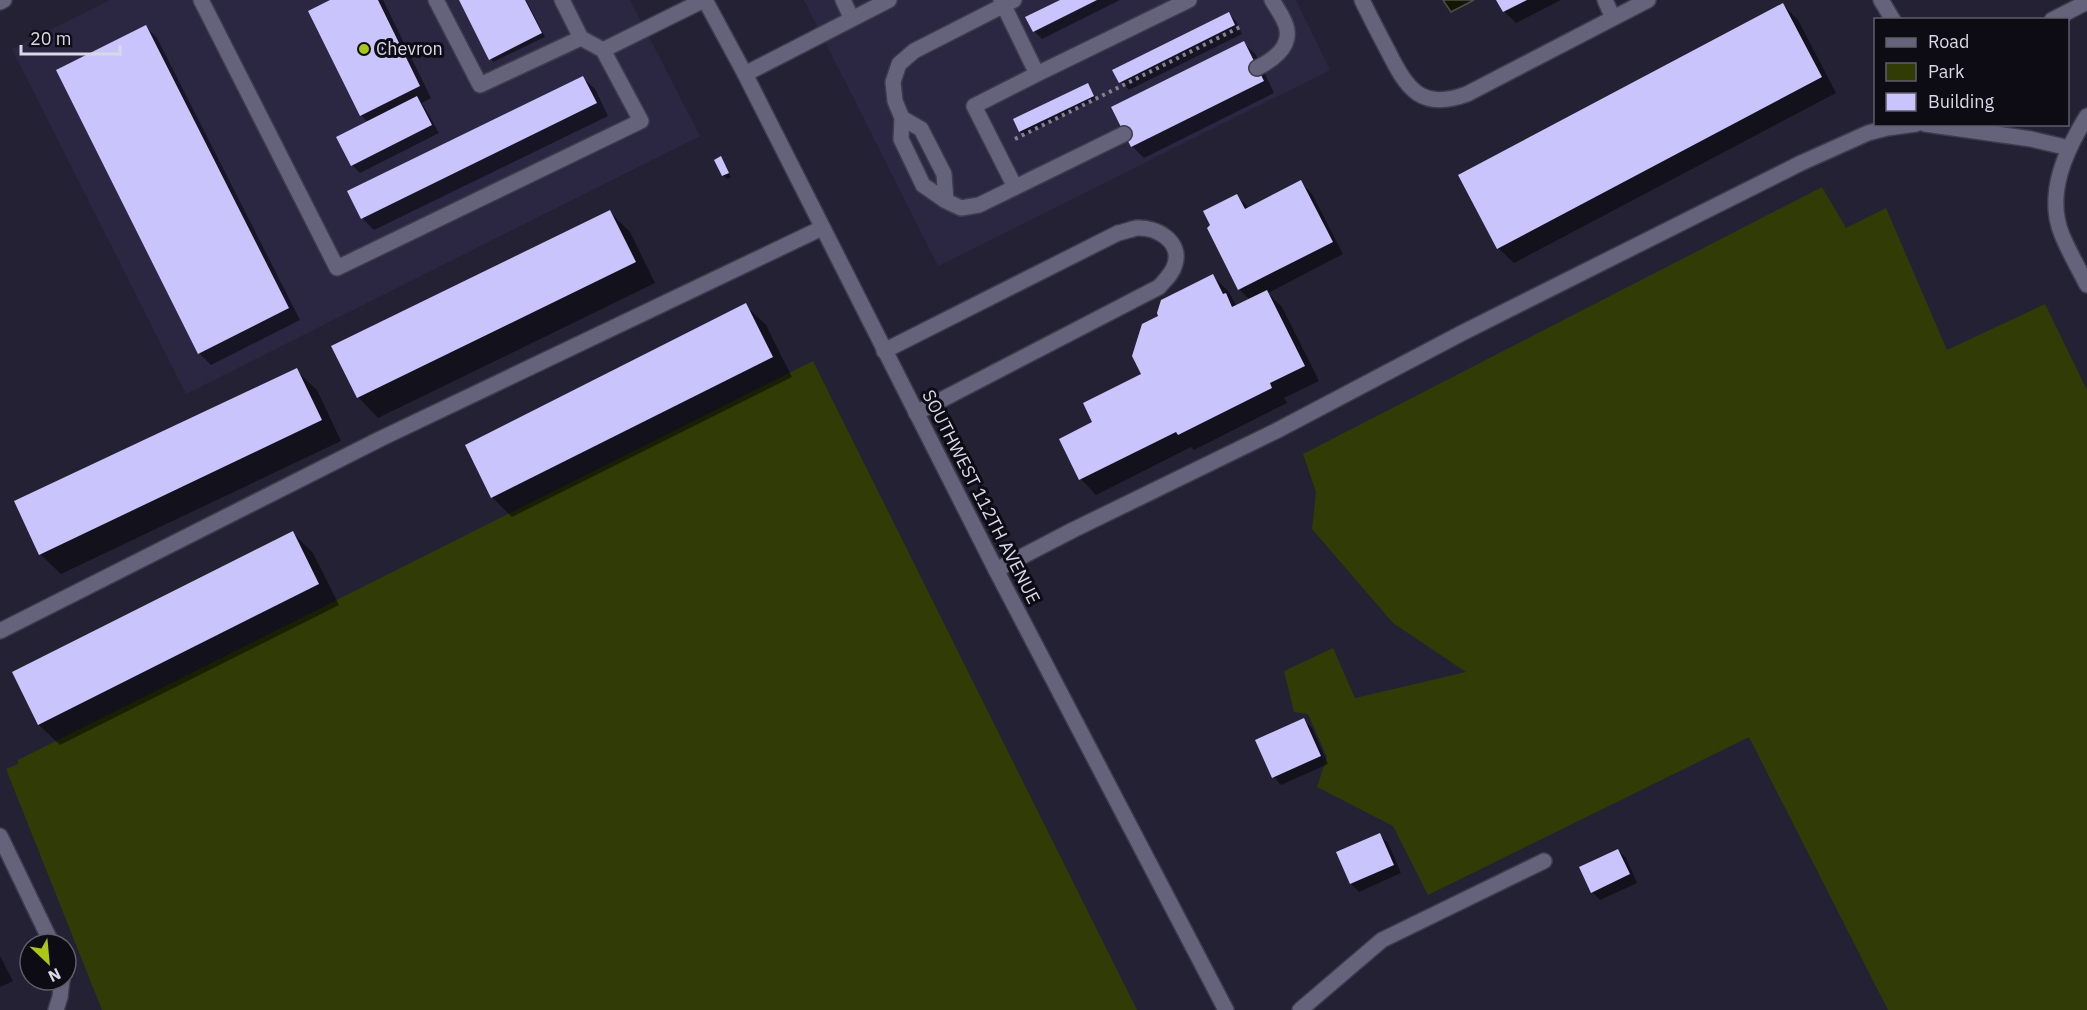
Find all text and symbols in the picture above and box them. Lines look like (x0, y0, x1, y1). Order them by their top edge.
scale bar (21, 18, 120, 56)
legend (1874, 18, 2069, 126)
text: 20 m (30, 27, 72, 50)
text: Road (1928, 30, 1969, 53)
place label: Chevron (376, 37, 443, 60)
marker: Chevron (357, 42, 371, 56)
text: Park (1928, 60, 1965, 83)
text: Building (1928, 90, 1995, 113)
street label: SOUTHWEST 112TH AVENUE (917, 386, 1046, 608)
north arrow (18, 932, 78, 992)
text: N (45, 964, 64, 987)

